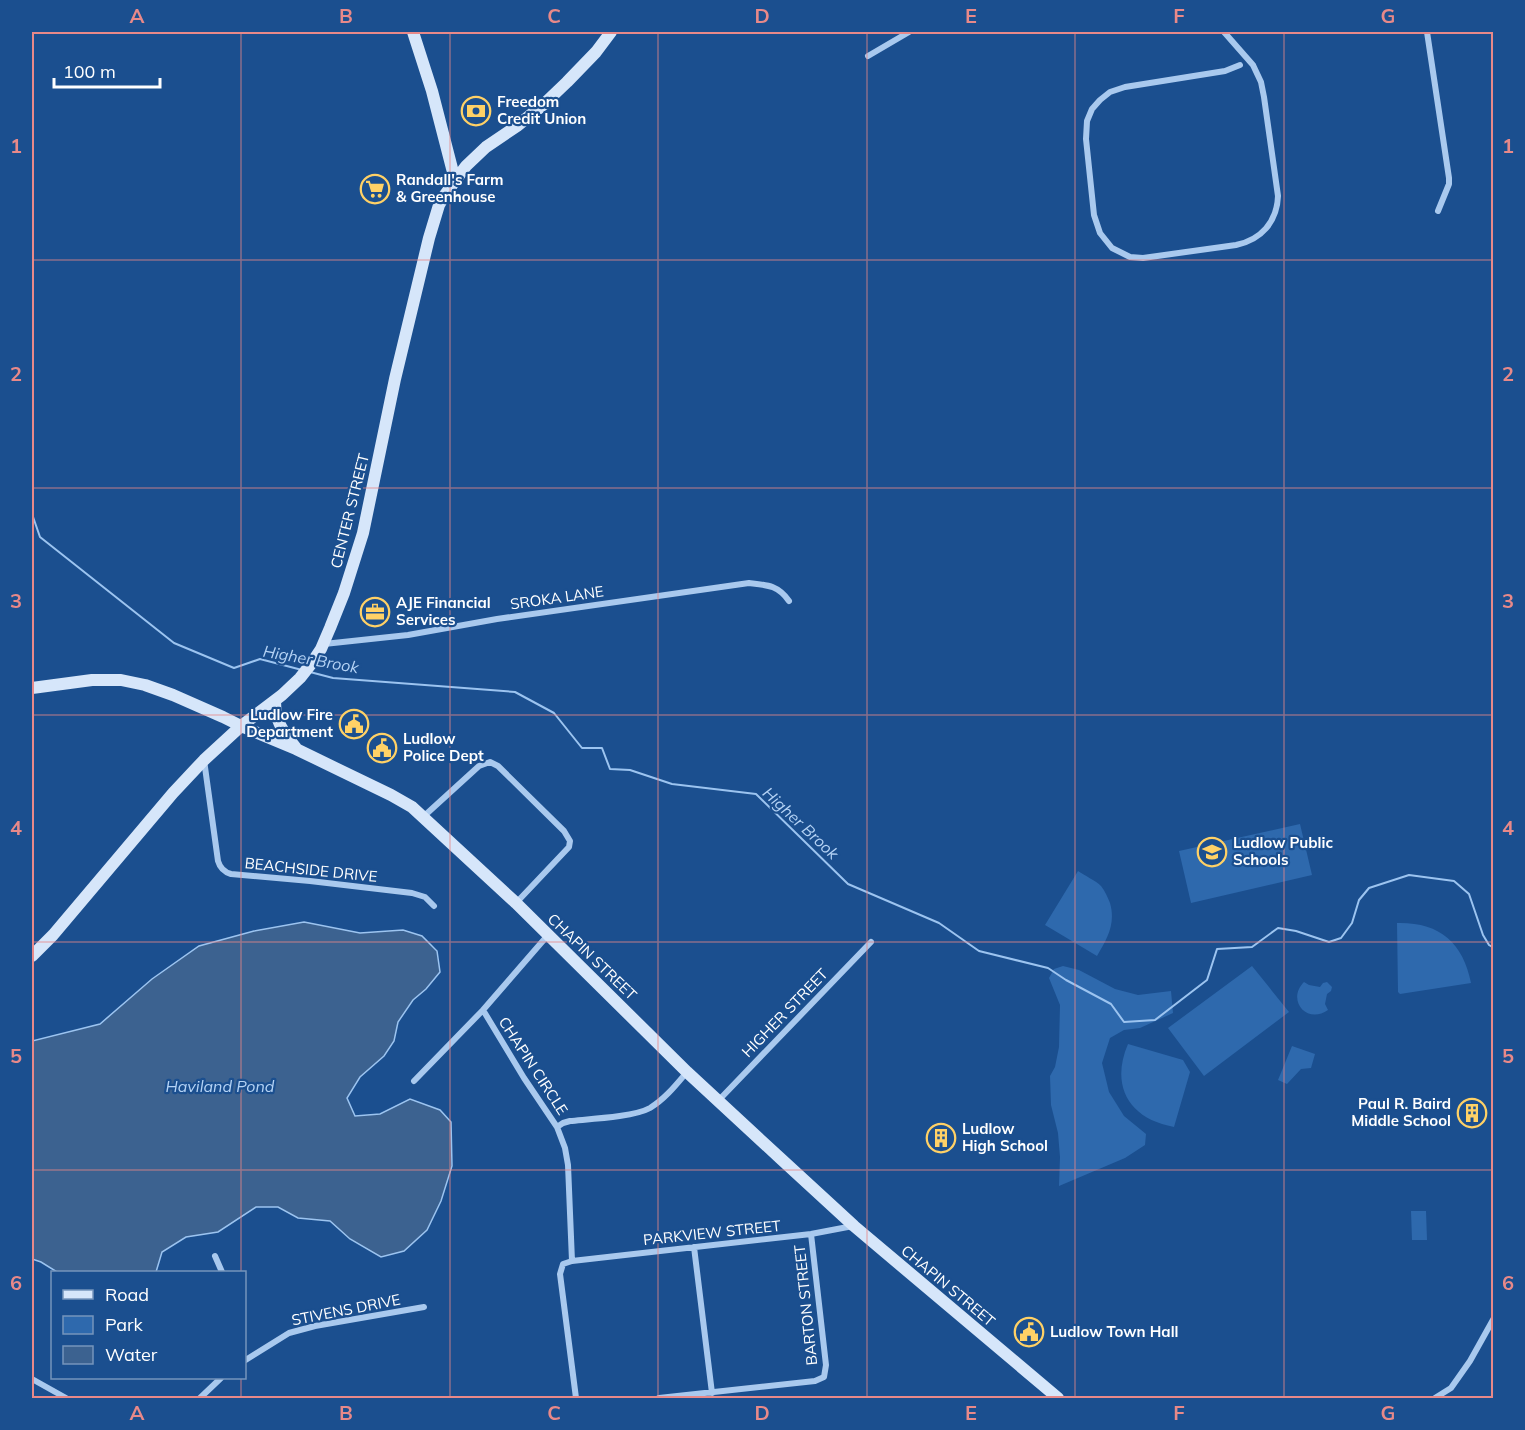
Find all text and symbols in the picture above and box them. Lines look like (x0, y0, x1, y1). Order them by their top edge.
text: A (130, 3, 145, 28)
text: B (339, 3, 353, 28)
text: C (547, 3, 561, 28)
text: D (754, 3, 770, 28)
text: E (965, 3, 977, 28)
text: F (1173, 3, 1185, 28)
text: G (1381, 3, 1395, 28)
scale bar (54, 51, 160, 89)
text: 100 m (63, 60, 116, 83)
place label: Freedom Credit Union (497, 92, 586, 128)
bank icon: Freedom Credit Union (460, 95, 492, 127)
text: 1 (10, 133, 22, 158)
text: 1 (1502, 133, 1514, 158)
place label: Randall's Farm & Greenhouse (396, 170, 503, 206)
supermarket icon: Randall's Farm & Greenhouse (359, 173, 391, 205)
text: 2 (10, 361, 22, 386)
text: 2 (1502, 361, 1514, 386)
street label: CENTER STREET (326, 452, 373, 570)
street label: SROKA LANE (509, 582, 605, 613)
text: 3 (10, 588, 22, 613)
text: 3 (1502, 588, 1514, 613)
place label: AJE Financial Services (396, 593, 491, 629)
office icon: AJE Financial Services (359, 596, 391, 628)
water label: Higher Brook (262, 641, 361, 677)
place label: Ludlow Fire Department (246, 705, 333, 741)
public building icon: Ludlow Fire Department (338, 708, 370, 740)
place label: Ludlow Police Dept (403, 729, 484, 765)
public building icon: Ludlow Police Dept (366, 732, 398, 764)
water label: Higher Brook (759, 783, 844, 864)
text: 4 (10, 815, 22, 840)
text: 4 (1502, 815, 1514, 840)
place label: Ludlow Public Schools (1233, 833, 1333, 869)
school or university icon: Ludlow Public Schools (1196, 836, 1228, 868)
street label: BEACHSIDE DRIVE (244, 853, 379, 886)
street label: CHAPIN STREET (544, 909, 641, 1004)
street label: HIGHER STREET (738, 964, 832, 1061)
street label: CHAPIN CIRCLE (495, 1013, 572, 1119)
text: 5 (10, 1043, 22, 1068)
text: 5 (1502, 1043, 1514, 1068)
water label: Haviland Pond (166, 1076, 275, 1096)
place label: Paul R. Baird Middle School (1351, 1094, 1451, 1130)
building icon: Paul R. Baird Middle School (1456, 1097, 1488, 1129)
place label: Ludlow High School (962, 1119, 1048, 1155)
building icon: Ludlow High School (925, 1122, 957, 1154)
street label: PARKVIEW STREET (642, 1216, 782, 1249)
street label: CHAPIN STREET (898, 1241, 999, 1330)
street label: BARTON STREET (790, 1244, 821, 1366)
text: 6 (10, 1270, 22, 1295)
text: 6 (1502, 1270, 1514, 1295)
legend (51, 1271, 246, 1379)
text: Road (105, 1283, 149, 1306)
street label: STIVENS DRIVE (290, 1290, 402, 1329)
text: Park (105, 1313, 144, 1336)
public building icon: Ludlow Town Hall (1013, 1316, 1045, 1348)
place label: Ludlow Town Hall (1050, 1322, 1178, 1341)
text: Water (105, 1343, 158, 1366)
text: A (130, 1400, 145, 1425)
text: B (339, 1400, 353, 1425)
text: C (547, 1400, 561, 1425)
text: D (754, 1400, 770, 1425)
text: E (965, 1400, 977, 1425)
text: F (1173, 1400, 1185, 1425)
text: G (1381, 1400, 1395, 1425)

